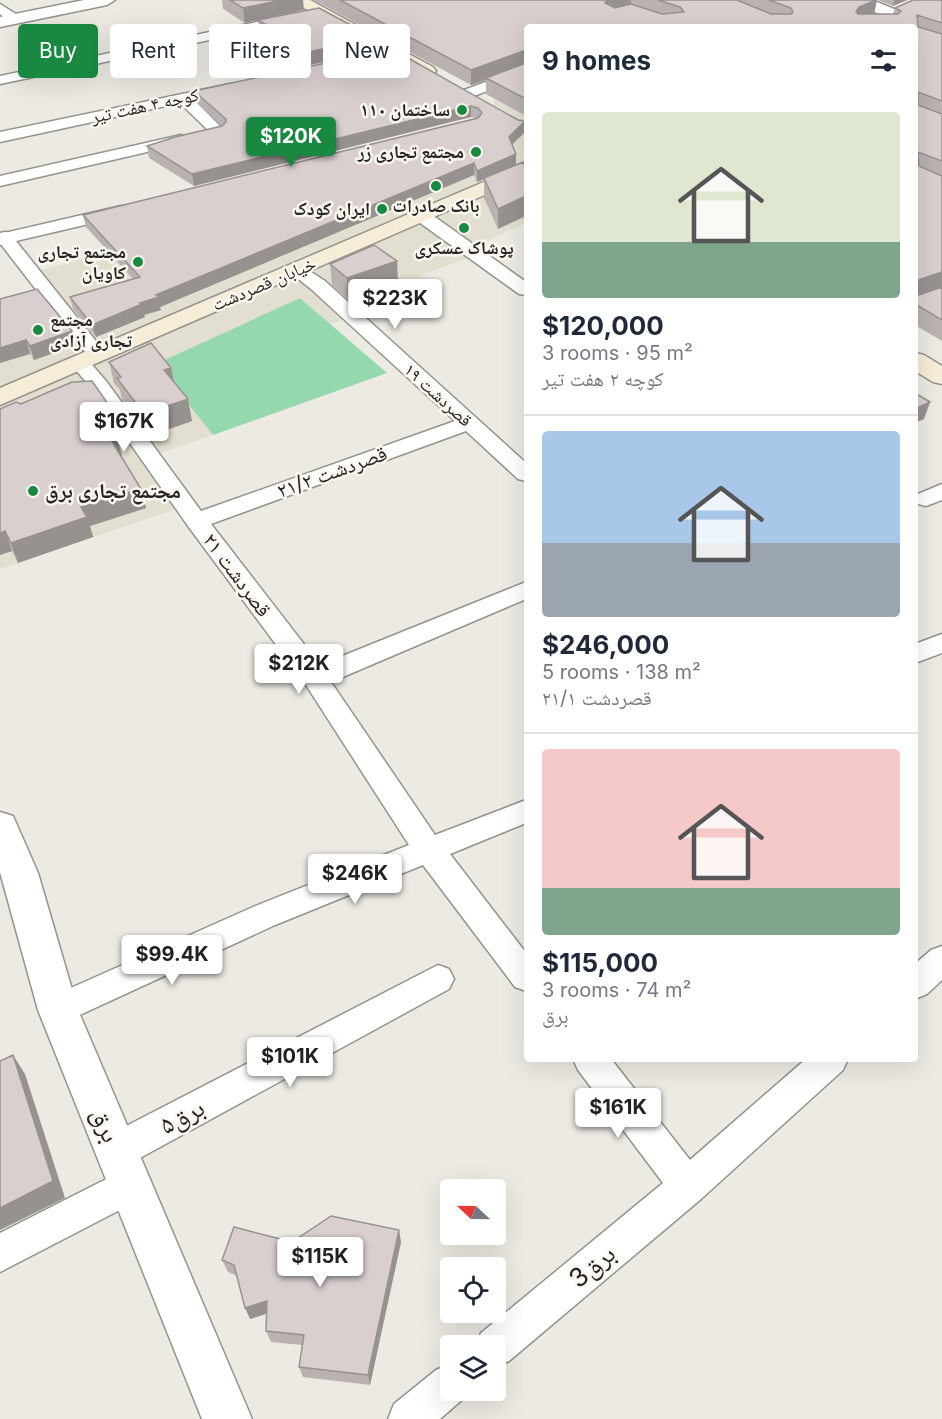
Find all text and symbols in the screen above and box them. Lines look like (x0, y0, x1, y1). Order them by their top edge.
chip: Buy (18, 24, 98, 78)
chip: Rent (110, 24, 197, 78)
chip: Filters (209, 24, 311, 78)
chip: New (323, 24, 410, 78)
icon: filters (867, 44, 900, 77)
text: 9 homes (542, 45, 651, 76)
street label: کوچه ۴ هفت تیر (88, 84, 201, 128)
place label: ساختمان ۱۱۰ (360, 99, 450, 121)
marker: ساختمان ۱۱۰ (455, 103, 469, 117)
pin: $120K (249, 117, 333, 168)
text: $120K (260, 124, 322, 148)
place label: مجتمع تجاری زر (357, 141, 464, 164)
marker: مجتمع تجاری زر (469, 145, 483, 159)
icon: home (667, 151, 775, 259)
marker: بانک صادرات (429, 179, 443, 193)
place label: بانک صادرات (393, 195, 479, 217)
place label: ایران کودک (293, 198, 370, 220)
marker: ایران کودک (375, 202, 389, 216)
marker: پوشاک عسکری (457, 221, 471, 235)
place label: پوشاک عسکری (414, 237, 514, 259)
place label: مجتمع تجاری کاویان (37, 241, 126, 284)
street label: خیابان قصردشت (209, 252, 319, 316)
marker: مجتمع تجاری کاویان (131, 255, 145, 269)
pin: $223K (353, 279, 437, 330)
text: $223K (362, 286, 428, 310)
place label: مجتمع تجاری آزادی (50, 309, 132, 352)
text: $120,000 (542, 310, 664, 341)
marker: مجتمع تجاری آزادی (31, 323, 45, 337)
text: 3 rooms · 95 m² (542, 341, 693, 365)
street label: قصردشت ۱۹ (400, 359, 477, 431)
text: کوچه ۲ هفت تیر (542, 367, 664, 391)
pin: $167K (82, 402, 166, 453)
text: $167K (94, 409, 154, 433)
street label: قصردشت ۲۱/۲ (273, 440, 390, 503)
icon: home (667, 470, 775, 578)
place label: مجتمع تجاری برق (45, 478, 181, 505)
marker: مجتمع تجاری برق (26, 484, 40, 498)
street label: قصردشت ۲۱ (198, 528, 277, 621)
text: $246,000 (542, 629, 669, 660)
pin: $212K (257, 644, 341, 695)
text: $212K (268, 651, 330, 675)
text: 5 rooms · 138 m² (542, 660, 701, 684)
text: قصردشت ۲۱/۱ (542, 686, 652, 710)
icon: home (667, 788, 775, 896)
pin: $246K (313, 854, 397, 905)
text: $246K (322, 861, 388, 885)
pin: $99.4K (123, 935, 221, 986)
text: $99.4K (135, 942, 209, 966)
text: $115,000 (542, 947, 658, 978)
text: 3 rooms · 74 m² (542, 978, 691, 1002)
text: برق (542, 1004, 569, 1028)
pin: $101K (248, 1037, 332, 1088)
text: $101K (261, 1044, 319, 1068)
pin: $161K (576, 1088, 660, 1139)
street label: برق۵ (154, 1091, 210, 1141)
text: $161K (589, 1095, 647, 1119)
street label: برق (85, 1103, 127, 1147)
north arrow (440, 1179, 506, 1245)
map controls (440, 1179, 506, 1401)
pin: $115K (278, 1237, 362, 1288)
street label: 3برق (562, 1237, 622, 1295)
text: $115K (291, 1244, 349, 1268)
button: locate (440, 1257, 506, 1323)
button: layers (440, 1335, 506, 1401)

